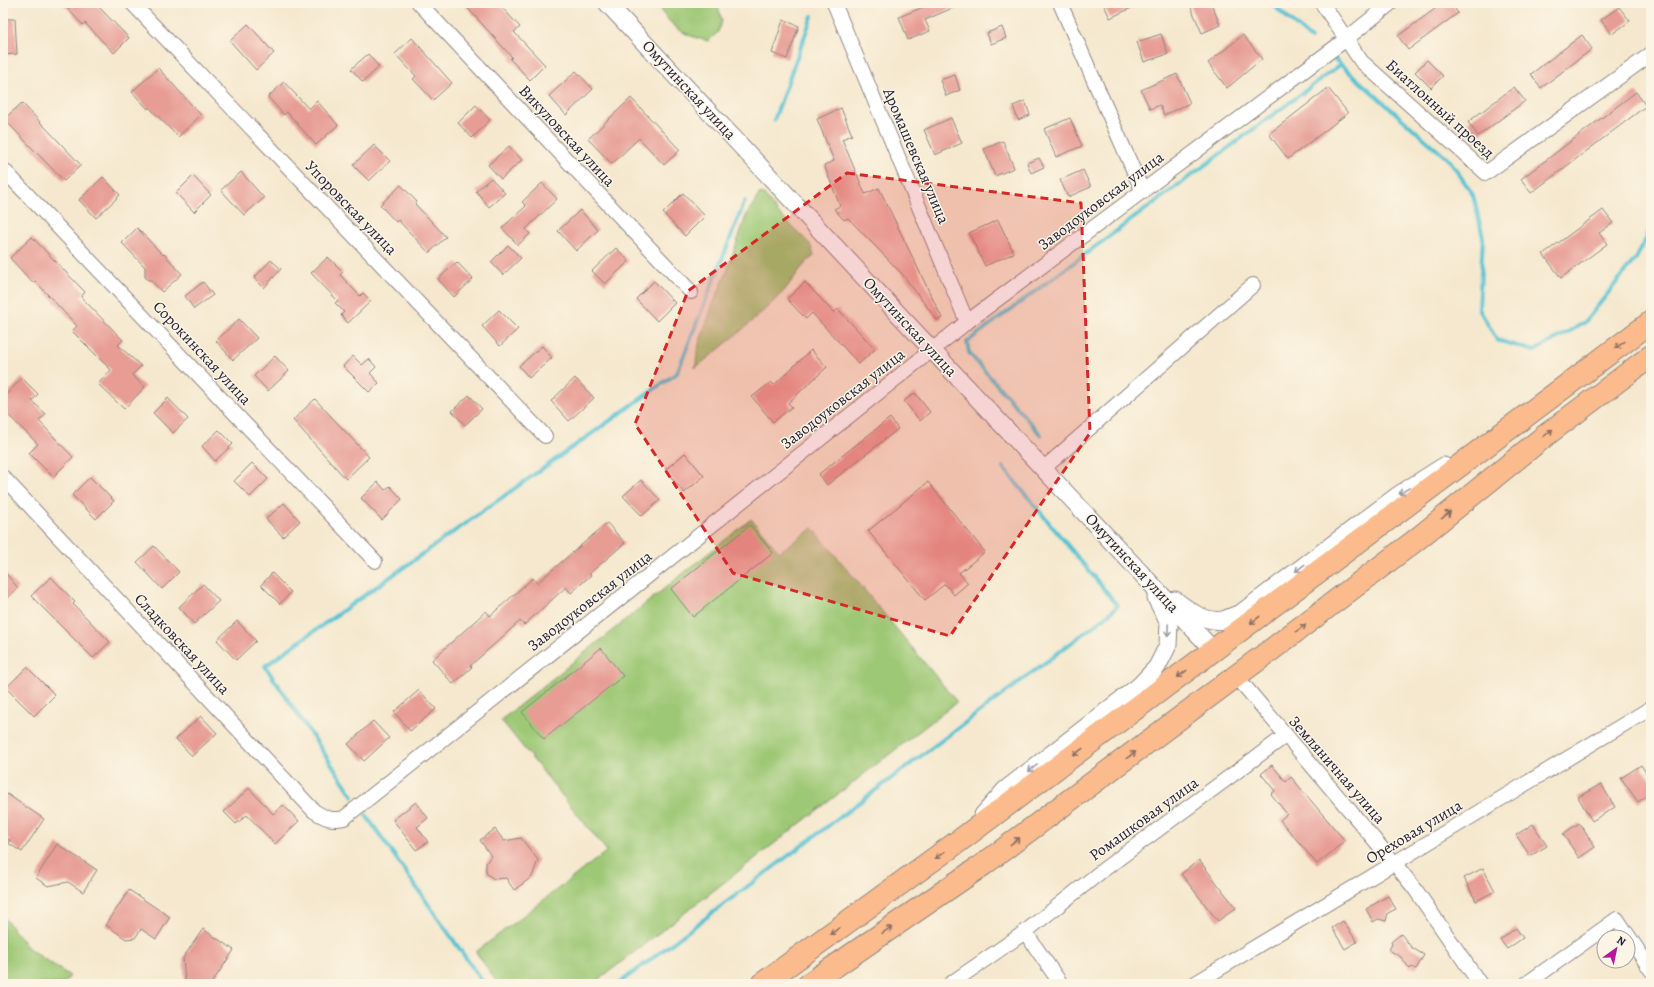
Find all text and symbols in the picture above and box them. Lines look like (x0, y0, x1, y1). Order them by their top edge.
street label: Омутинская улица (637, 35, 741, 145)
street label: Биатлонный проезд (1381, 54, 1499, 164)
street label: Викуловская улица (514, 80, 620, 192)
street label: Аромашевская улица (877, 84, 955, 228)
street label: Заводоуковская улица (1034, 146, 1169, 256)
street label: Упоровская улица (300, 156, 402, 261)
street label: Омутинская улица (858, 272, 962, 382)
street label: Сорокинская улица (148, 296, 257, 410)
one-way arrow (1614, 341, 1625, 350)
street label: Заводоуковская улица (776, 343, 910, 455)
one-way arrow (1542, 429, 1553, 438)
one-way arrow (1399, 487, 1410, 495)
street label: Омутинская улица (1080, 508, 1184, 618)
one-way arrow (1441, 511, 1452, 519)
street label: Заводоуковская улица (523, 545, 657, 657)
one-way arrow (1295, 564, 1306, 572)
street label: Сладковская улица (129, 589, 235, 700)
one-way arrow (1250, 615, 1261, 624)
one-way arrow (1164, 623, 1172, 636)
one-way arrow (1295, 623, 1306, 632)
one-way arrow (1177, 670, 1188, 678)
street label: Земляничная улица (1284, 711, 1391, 829)
one-way arrow (1073, 748, 1084, 756)
one-way arrow (1125, 750, 1136, 759)
one-way arrow (1028, 764, 1039, 772)
street label: Ромашковая улица (1085, 771, 1204, 866)
street label: Ореховая улица (1362, 794, 1467, 869)
one-way arrow (1009, 836, 1020, 845)
one-way arrow (935, 850, 946, 859)
one-way arrow (881, 926, 892, 934)
one-way arrow (830, 927, 841, 936)
north arrow (1596, 929, 1636, 969)
text: N (1614, 933, 1629, 950)

